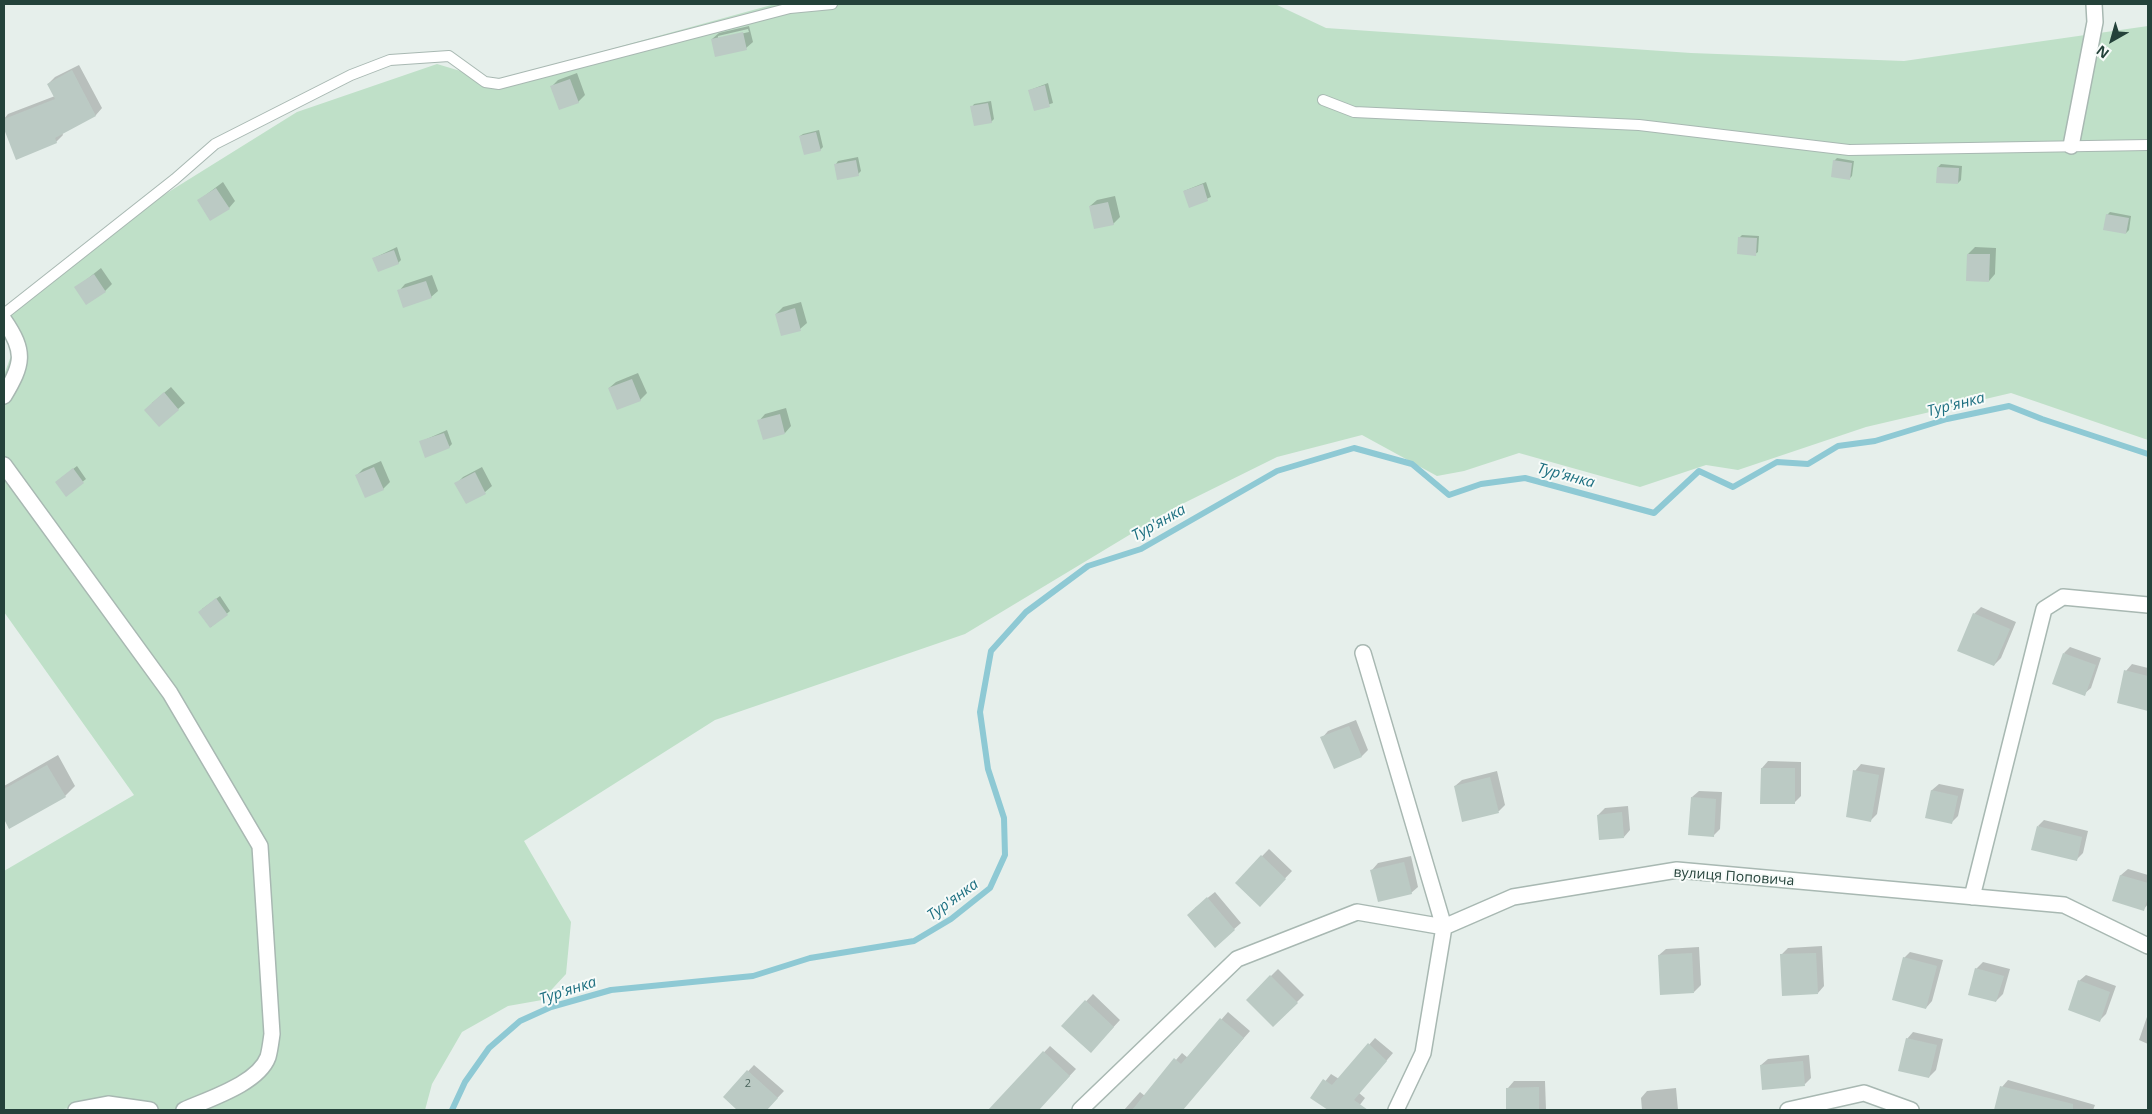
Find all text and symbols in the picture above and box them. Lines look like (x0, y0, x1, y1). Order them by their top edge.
north arrow (2087, 15, 2137, 65)
text: N (2092, 41, 2113, 63)
water label: Тур'янка (1925, 389, 1987, 421)
water label: Тур'янка (1535, 460, 1597, 492)
water label: Тур'янка (1129, 501, 1189, 545)
street label: вулиця Поповича (1673, 864, 1795, 890)
water label: Тур'янка (924, 875, 982, 925)
water label: Тур'янка (537, 973, 599, 1009)
house number: 2 (745, 1077, 751, 1091)

